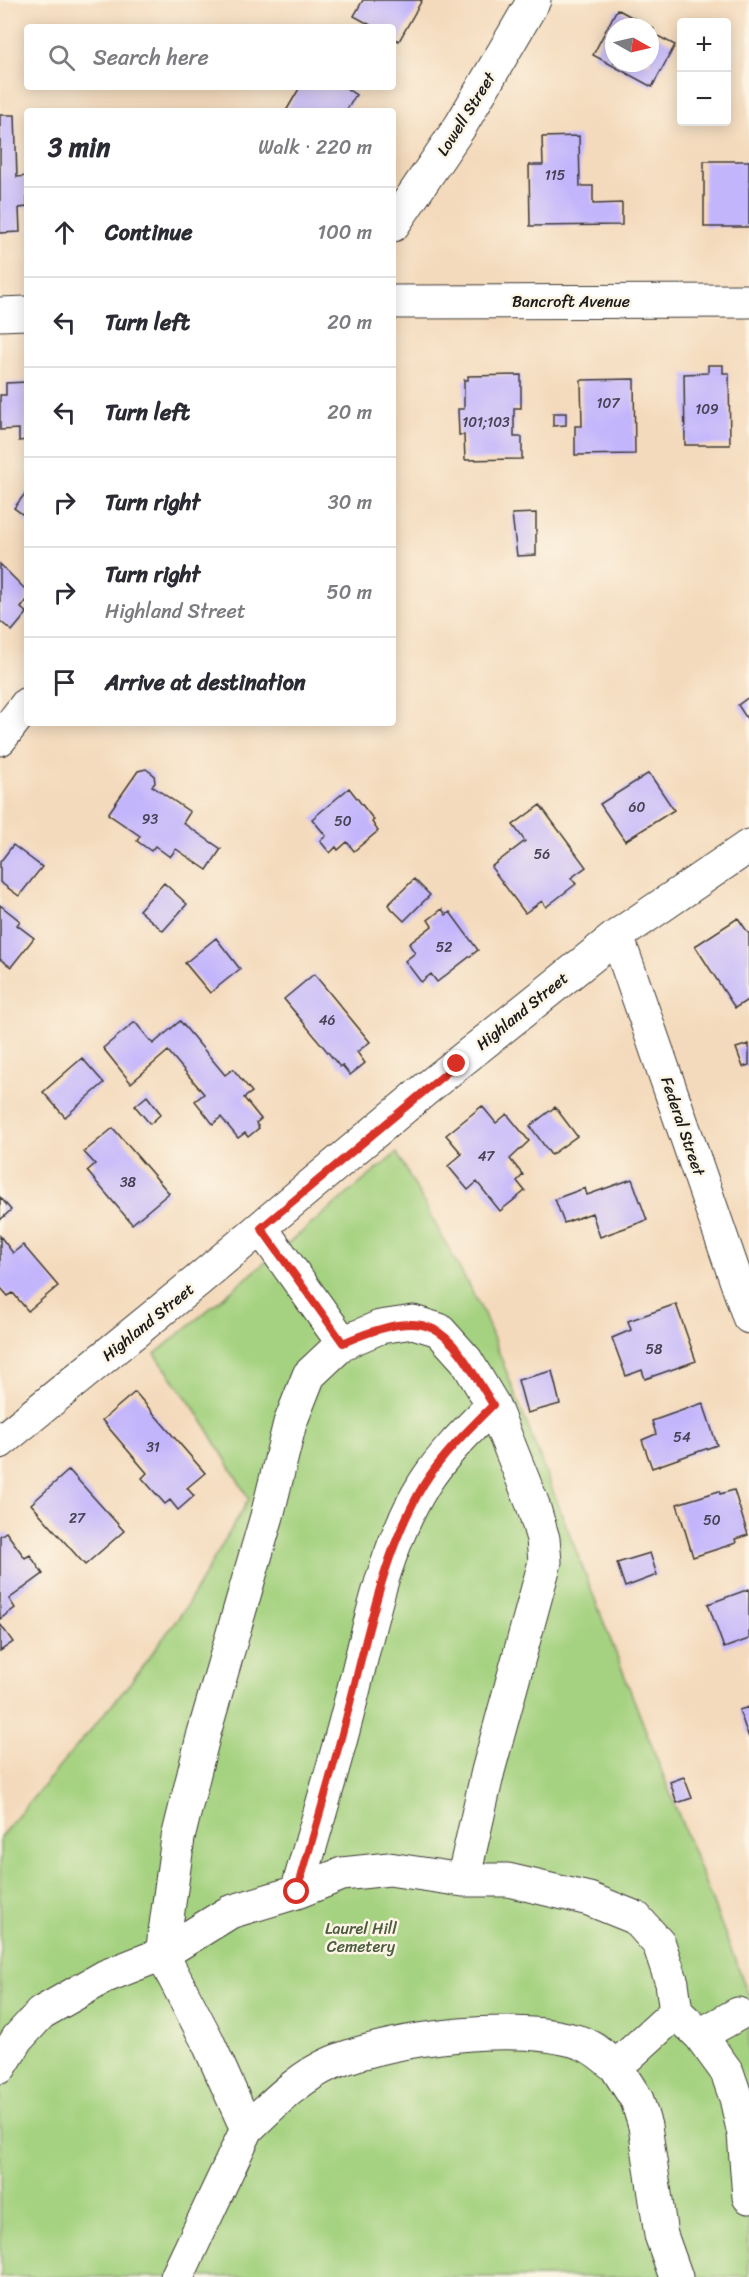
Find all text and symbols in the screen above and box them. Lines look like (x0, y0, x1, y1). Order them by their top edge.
north arrow (605, 18, 659, 72)
map controls (677, 18, 731, 126)
button: + (677, 18, 731, 72)
search box (24, 24, 396, 90)
text: Search here (93, 38, 209, 77)
icon: search (45, 41, 78, 74)
street label: Lowell Street (429, 66, 504, 162)
button: − (677, 72, 731, 126)
text: 3 min (48, 124, 110, 170)
text: Walk · 220 m (258, 130, 372, 165)
house number: 115 (545, 163, 566, 188)
text: Continue (105, 213, 193, 252)
text: 100 m (318, 215, 372, 250)
icon: ahead (48, 216, 81, 249)
street label: Bancroft Avenue (512, 287, 630, 316)
text: Turn left (105, 303, 190, 342)
text: 20 m (327, 305, 372, 340)
icon: left (48, 306, 81, 339)
house number: 107 (597, 391, 620, 416)
text: Turn left (105, 393, 190, 432)
text: 20 m (327, 395, 372, 430)
icon: left (48, 396, 81, 429)
house number: 109 (695, 397, 719, 422)
house number: 101;103 (462, 410, 510, 435)
text: Turn right (105, 483, 200, 522)
text: 30 m (328, 485, 372, 520)
icon: right (48, 486, 81, 519)
text: Turn right (105, 555, 200, 594)
text: 50 m (327, 575, 372, 610)
icon: right (48, 576, 81, 609)
text: Highland Street (105, 594, 246, 629)
text: Arrive at destination (105, 663, 306, 702)
icon: arrive (48, 666, 81, 699)
house number: 60 (629, 795, 646, 820)
house number: 93 (142, 807, 158, 832)
house number: 50 (334, 809, 352, 834)
house number: 56 (534, 842, 550, 867)
house number: 52 (436, 935, 452, 960)
street label: Highland Street (469, 964, 575, 1058)
house number: 46 (319, 1008, 335, 1033)
route end (443, 1050, 469, 1076)
street label: Federal Street (652, 1072, 714, 1180)
house number: 47 (478, 1144, 495, 1169)
house number: 38 (120, 1170, 137, 1195)
street label: Highland Street (95, 1275, 201, 1369)
house number: 58 (646, 1337, 663, 1362)
house number: 54 (673, 1425, 691, 1450)
house number: 31 (146, 1435, 160, 1460)
house number: 27 (69, 1506, 86, 1531)
house number: 50 (703, 1508, 721, 1533)
route start (283, 1878, 309, 1904)
park label: Laurel Hill Cemetery (325, 1914, 397, 1961)

